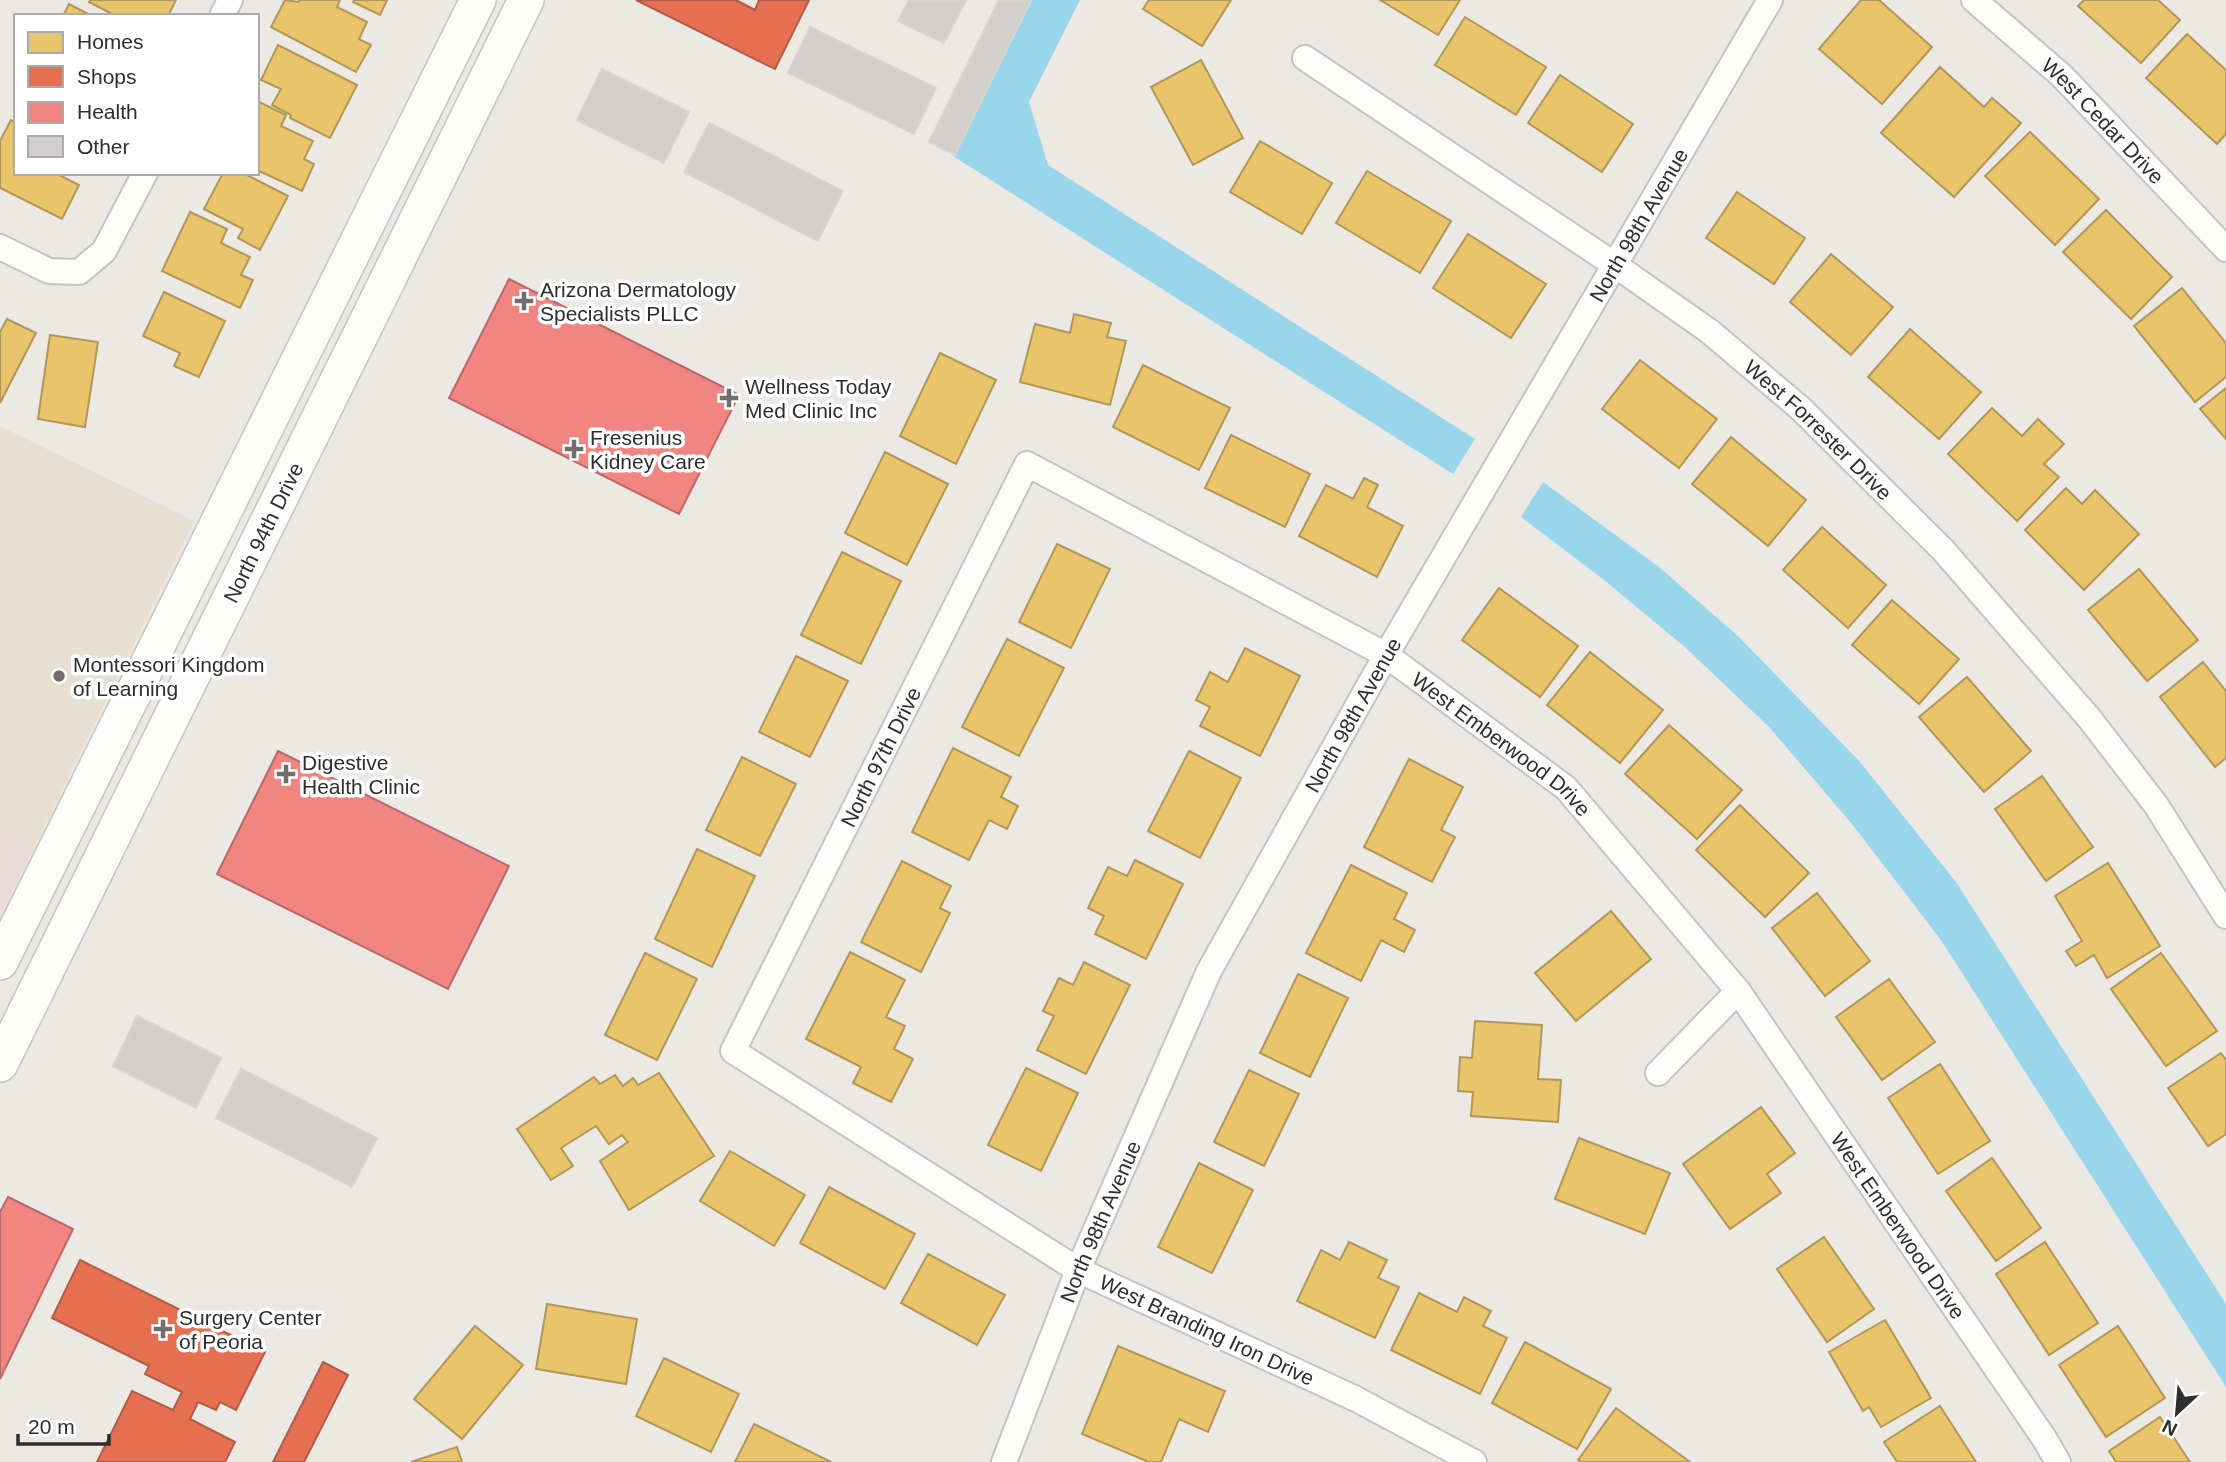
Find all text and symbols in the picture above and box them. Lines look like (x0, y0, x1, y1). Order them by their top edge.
legend (14, 14, 259, 175)
text: Homes (77, 30, 144, 53)
street label: West Cedar Drive (2038, 53, 2169, 188)
text: Shops (77, 65, 137, 88)
text: Health (77, 100, 138, 123)
text: Other (77, 135, 130, 158)
street label: North 98th Avenue (1584, 144, 1692, 306)
place label: Arizona Dermatology Specialists PLLC (540, 278, 737, 325)
marker: Arizona Dermatology Specialists PLLC (514, 291, 534, 311)
street label: West Forrester Drive (1740, 355, 1897, 504)
place label: Wellness Today Med Clinic Inc (745, 375, 892, 422)
marker: Wellness Today Med Clinic Inc (719, 388, 739, 408)
place label: Fresenius Kidney Care (590, 426, 706, 473)
marker: Fresenius Kidney Care (564, 439, 584, 459)
street label: North 94th Drive (219, 459, 307, 606)
street label: North 98th Avenue (1300, 633, 1405, 796)
place label: Montessori Kingdom of Learning (73, 653, 264, 700)
street label: West Emberwood Drive (1408, 667, 1596, 820)
marker: Montessori Kingdom of Learning (51, 668, 67, 684)
street label: North 97th Drive (836, 683, 925, 830)
place label: Digestive Health Clinic (302, 751, 420, 798)
marker: Digestive Health Clinic (276, 764, 296, 784)
street label: West Emberwood Drive (1827, 1128, 1970, 1323)
street label: North 98th Avenue (1055, 1137, 1145, 1306)
street label: West Branding Iron Drive (1096, 1270, 1318, 1390)
place label: Surgery Center of Peoria (179, 1306, 321, 1353)
marker: Surgery Center of Peoria (153, 1319, 173, 1339)
north arrow (2142, 1378, 2212, 1448)
scale bar (18, 1402, 108, 1446)
text: 20 m (28, 1415, 75, 1438)
text: N (2159, 1415, 2181, 1440)

